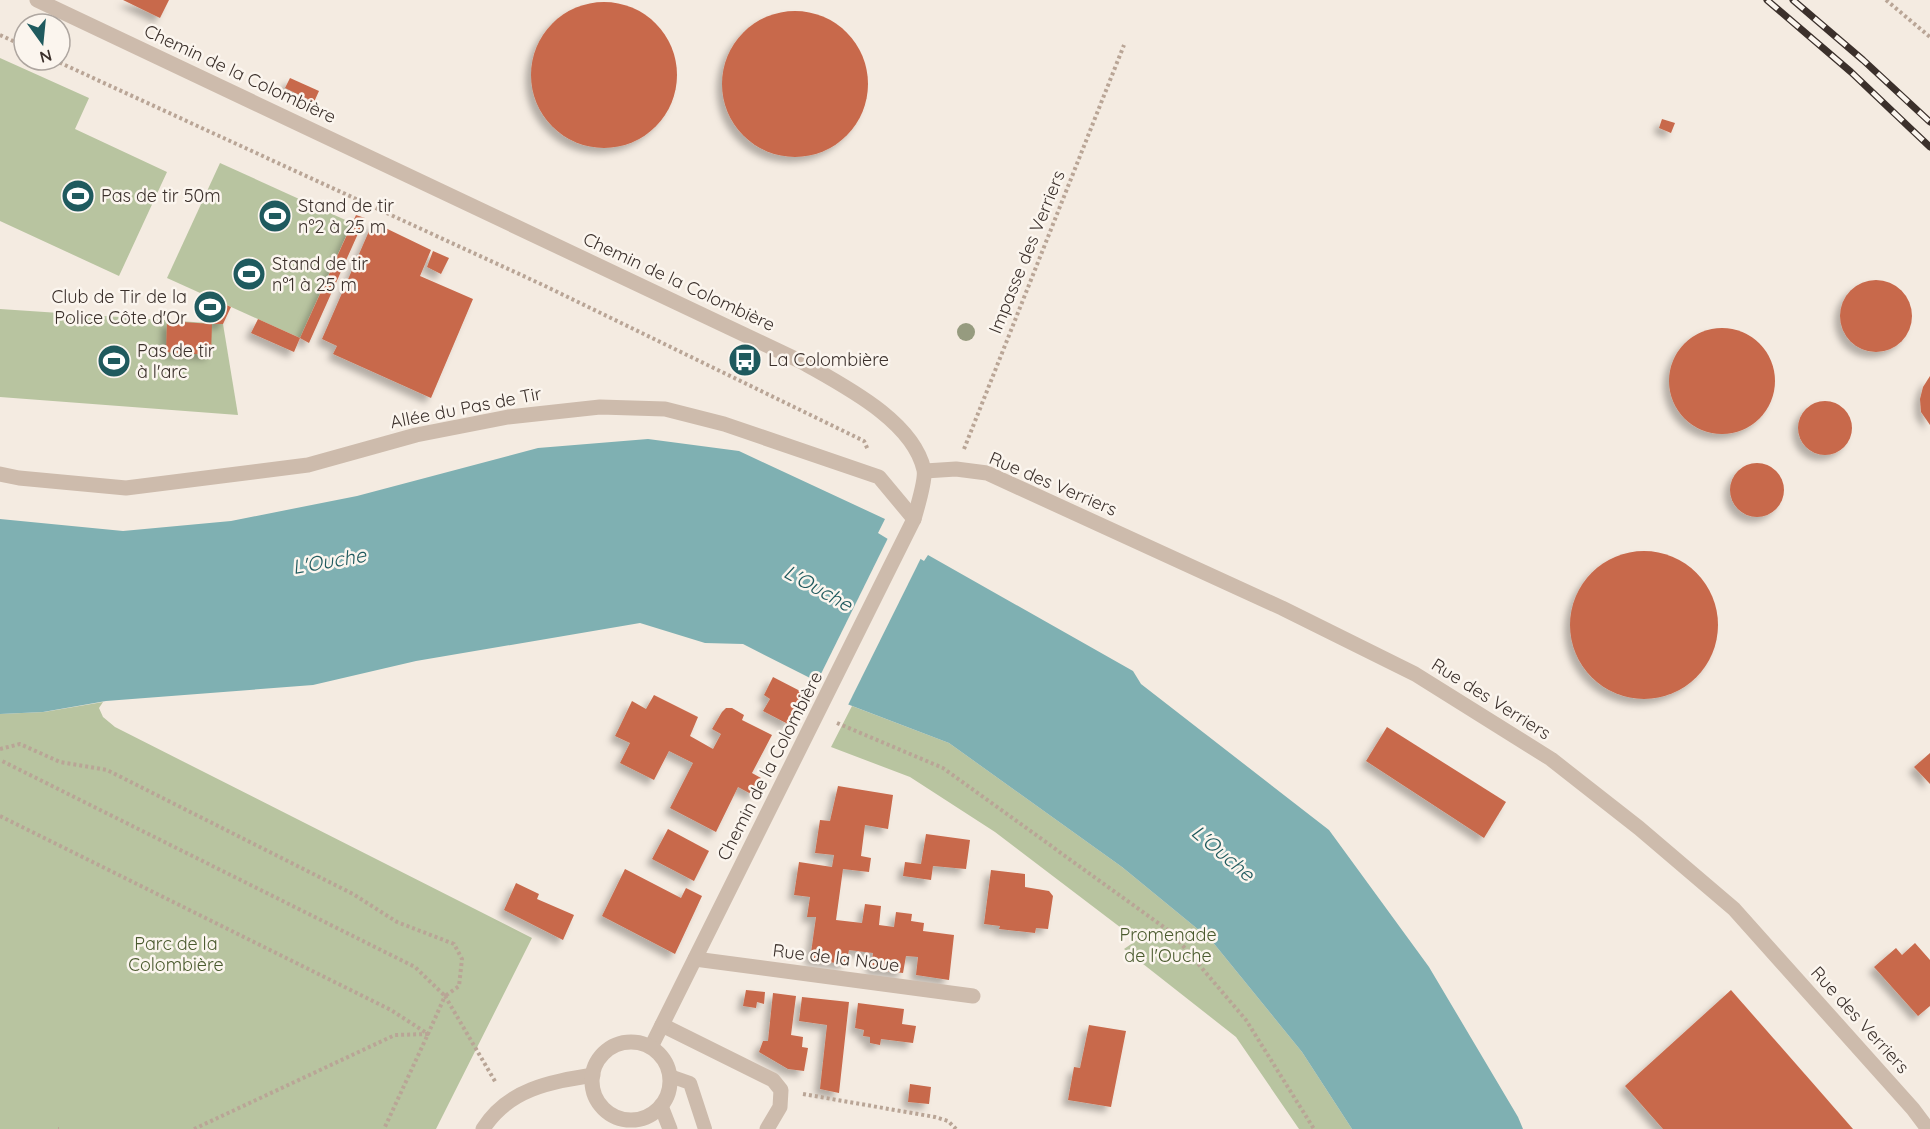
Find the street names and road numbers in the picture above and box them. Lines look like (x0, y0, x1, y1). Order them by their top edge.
street label: Chemin de la Colombière (141, 19, 340, 128)
street label: Impasse des Verriers (983, 167, 1070, 337)
street label: Chemin de la Colombière (580, 227, 779, 336)
street label: Allée du Pas de Tir (388, 382, 544, 433)
street label: Rue des Verriers (986, 446, 1121, 521)
street label: Rue des Verriers (1427, 653, 1555, 745)
street label: Chemin de la Colombière (712, 667, 827, 864)
street label: Rue de la Noue (771, 938, 901, 977)
street label: Rue des Verriers (1806, 961, 1915, 1078)

